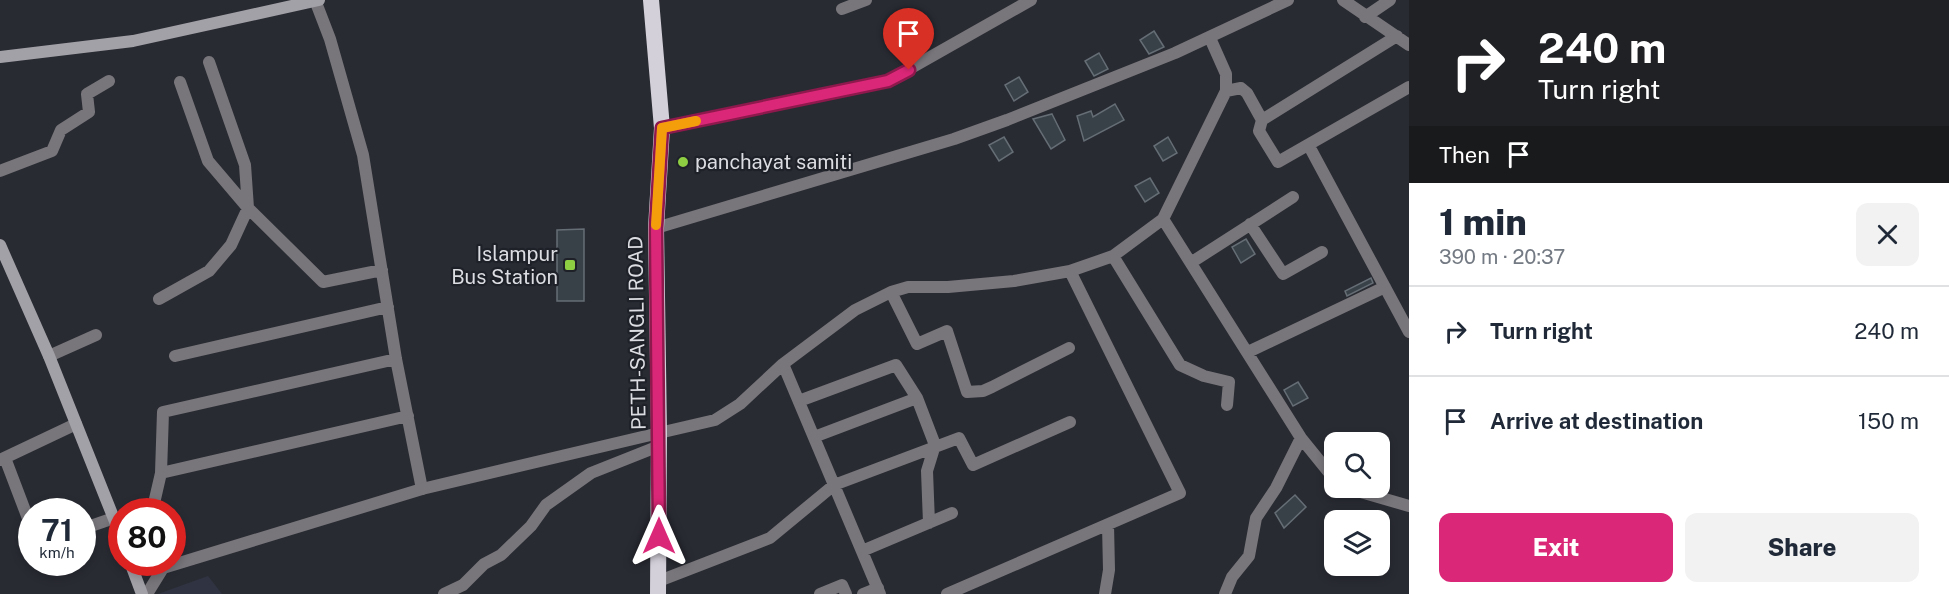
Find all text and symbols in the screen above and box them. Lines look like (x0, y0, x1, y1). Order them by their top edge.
pin (883, 8, 934, 70)
icon: arrive (892, 17, 925, 50)
text: 240 m (1538, 23, 1666, 72)
icon: right (1439, 24, 1517, 102)
text: Turn right (1538, 73, 1661, 105)
icon: arrive (1502, 138, 1535, 171)
text: Then (1439, 142, 1490, 168)
place label: panchayat samiti (695, 150, 852, 174)
marker: panchayat samiti (676, 155, 690, 169)
text: 1 min (1439, 201, 1527, 243)
button: close (1856, 203, 1919, 266)
street label: PETH-SANGLI ROAD (623, 236, 651, 430)
place label: Islampur Bus Station (451, 242, 558, 289)
text: 390 m · 20:37 (1439, 245, 1565, 269)
marker: Islampur Bus Station (563, 258, 577, 272)
icon: right (1439, 315, 1472, 348)
text: Turn right (1490, 318, 1593, 344)
text: 240 m (1854, 318, 1919, 344)
icon: arrive (1439, 405, 1472, 438)
text: Arrive at destination (1490, 408, 1703, 434)
text: 150 m (1858, 408, 1919, 434)
map controls (1324, 432, 1390, 576)
button: search (1324, 432, 1390, 498)
speed limit sign: 80 (108, 498, 186, 576)
position arrow (627, 504, 691, 568)
button: layers (1324, 510, 1390, 576)
text: 71 (41, 512, 73, 548)
button: Exit (1439, 513, 1673, 582)
button: Share (1685, 513, 1919, 582)
text: km/h (39, 544, 75, 561)

